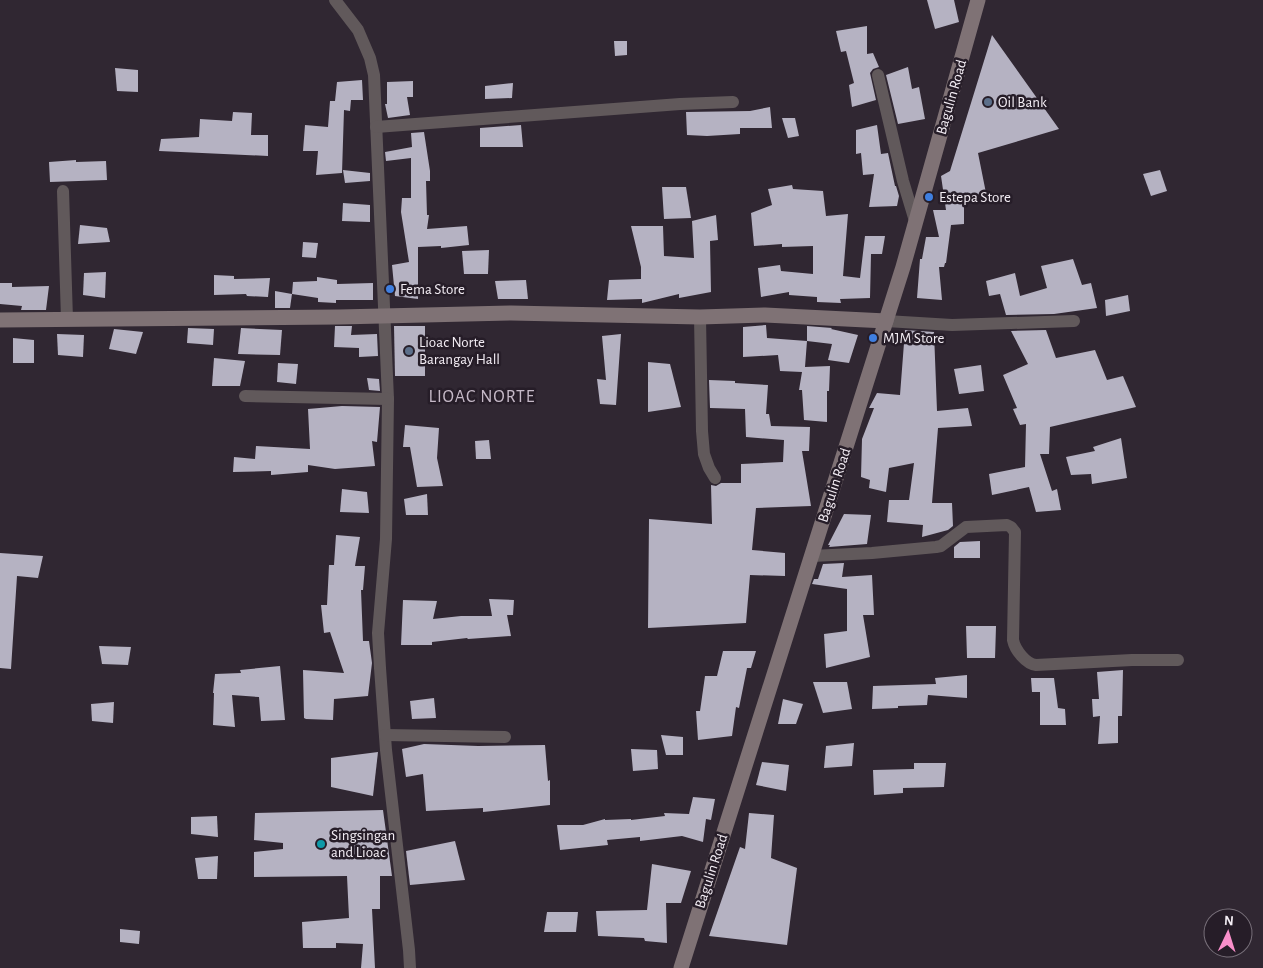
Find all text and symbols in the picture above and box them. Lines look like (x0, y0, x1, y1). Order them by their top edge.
street label: Bagulin Road (934, 58, 969, 136)
place label: Oil Bank (998, 95, 1047, 110)
marker: Oil Bank (982, 96, 994, 108)
place label: Estepa Store (939, 190, 1011, 205)
marker: Estepa Store (923, 191, 935, 203)
place label: Fema Store (400, 282, 465, 297)
marker: Fema Store (384, 283, 396, 295)
place label: MJM Store (883, 331, 944, 346)
marker: MJM Store (867, 332, 879, 344)
place label: Lioac Norte Barangay Hall (419, 335, 500, 367)
marker: Lioac Norte Barangay Hall (403, 345, 415, 357)
district label: LIOAC NORTE (429, 388, 535, 406)
street label: Bagulin Road (815, 446, 854, 524)
place label: Singsingan and Lioac (331, 828, 395, 860)
street label: Bagulin Road (692, 832, 731, 910)
marker: Singsingan and Lioac (315, 838, 327, 850)
north arrow (1203, 908, 1253, 958)
text: N (1223, 914, 1234, 928)

